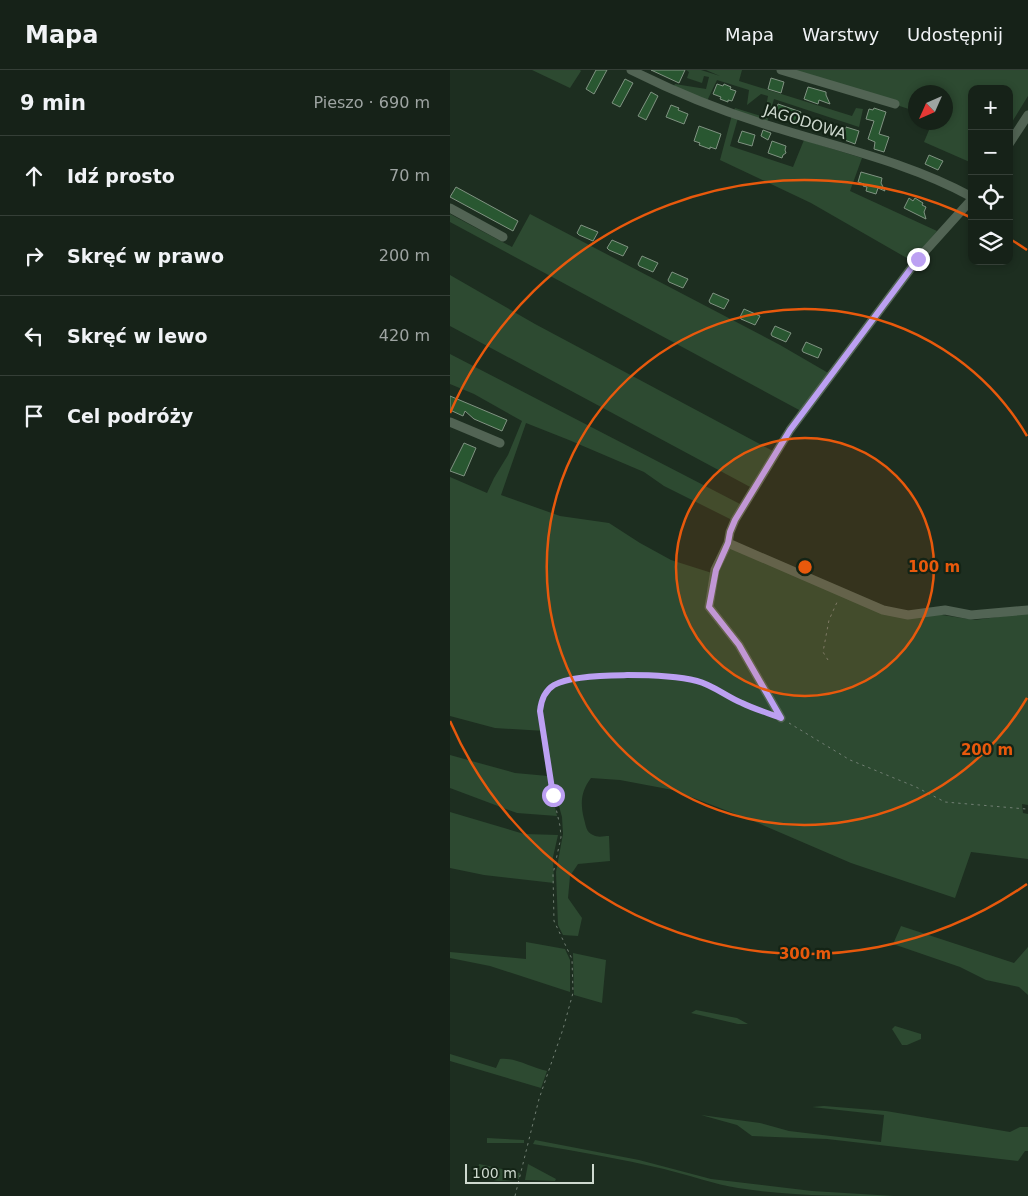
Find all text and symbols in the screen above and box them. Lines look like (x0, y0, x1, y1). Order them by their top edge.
text: Mapa (25, 21, 98, 49)
text: Mapa (725, 24, 774, 45)
text: Warstwy (802, 24, 879, 45)
text: Udostępnij (907, 24, 1003, 45)
north arrow (908, 85, 953, 130)
map controls (968, 85, 1013, 265)
button: + (968, 85, 1013, 130)
text: 9 min (20, 91, 86, 115)
text: Pieszo · 690 m (313, 93, 430, 112)
street label: JAGODOWA (761, 101, 849, 143)
button: − (968, 130, 1013, 175)
icon: ahead (20, 162, 48, 190)
text: Idź prosto (67, 165, 175, 187)
text: 70 m (389, 166, 430, 185)
button: locate (968, 175, 1013, 220)
button: layers (968, 220, 1013, 265)
icon: right (20, 242, 48, 270)
text: Skręć w prawo (67, 245, 224, 267)
text: 200 m (379, 246, 430, 265)
route end (907, 248, 930, 271)
icon: left (20, 322, 48, 350)
text: Skręć w lewo (67, 325, 208, 347)
text: 420 m (379, 326, 430, 345)
icon: arrive (20, 402, 48, 430)
text: Cel podróży (67, 405, 193, 427)
centre of rings (796, 558, 814, 576)
text: 100 m (908, 558, 960, 576)
text: 200 m (961, 741, 1013, 759)
route start (542, 784, 565, 807)
text: 300 m (779, 945, 831, 963)
scale bar (465, 1161, 594, 1184)
text: 100 m (472, 1165, 517, 1181)

